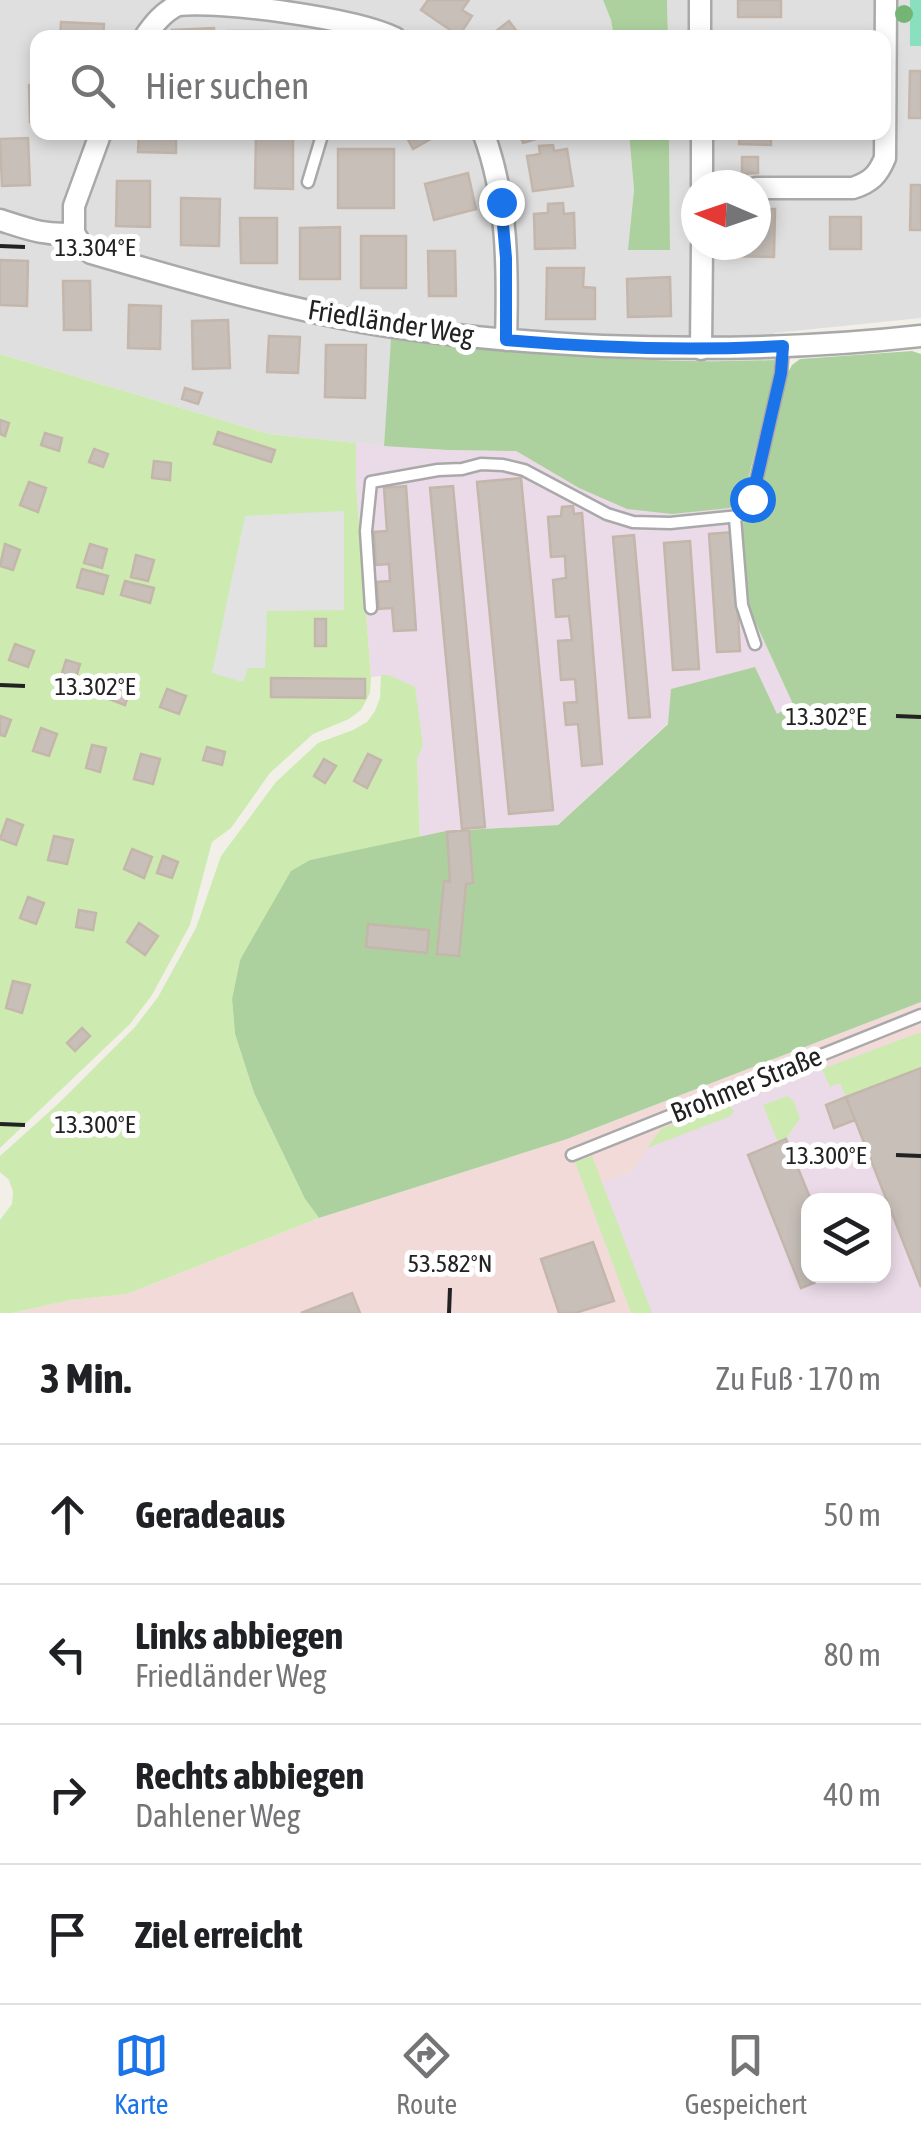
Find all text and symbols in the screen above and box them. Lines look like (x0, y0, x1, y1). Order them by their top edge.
search box (30, 30, 891, 140)
icon: search (65, 58, 120, 113)
text: Hier suchen (145, 64, 309, 107)
north arrow (681, 170, 771, 260)
route end (479, 180, 525, 226)
text: 13.304°E (55, 233, 136, 261)
street label: Friedländer Weg (306, 293, 476, 351)
route start (730, 477, 776, 523)
text: 13.302°E (55, 672, 136, 700)
text: 13.302°E (786, 702, 867, 730)
street label: Brohmer Straße (666, 1039, 826, 1129)
text: 13.300°E (55, 1110, 136, 1138)
text: 13.300°E (786, 1141, 867, 1169)
map controls (801, 1193, 891, 1283)
button: layers (801, 1193, 891, 1283)
text: 53.582°N (408, 1249, 492, 1277)
text: 3 Min. (40, 1354, 131, 1402)
text: Zu Fuß · 170 m (716, 1360, 881, 1397)
icon: ahead (40, 1487, 95, 1542)
text: Geradeaus (135, 1493, 285, 1536)
text: 50 m (823, 1496, 881, 1533)
text: Links abbiegen (135, 1614, 343, 1657)
icon: left (40, 1627, 95, 1682)
text: 80 m (823, 1636, 881, 1673)
text: Friedländer Weg (135, 1657, 327, 1694)
text: Rechts abbiegen (135, 1754, 364, 1797)
icon: right (40, 1767, 95, 1822)
text: 40 m (823, 1776, 881, 1813)
text: Dahlener Weg (135, 1797, 300, 1834)
icon: arrive (40, 1907, 95, 1962)
text: Ziel erreicht (135, 1913, 302, 1956)
tab: Karte (114, 2028, 169, 2120)
tab: Route (396, 2028, 457, 2120)
tab: Gespeichert (685, 2028, 807, 2120)

